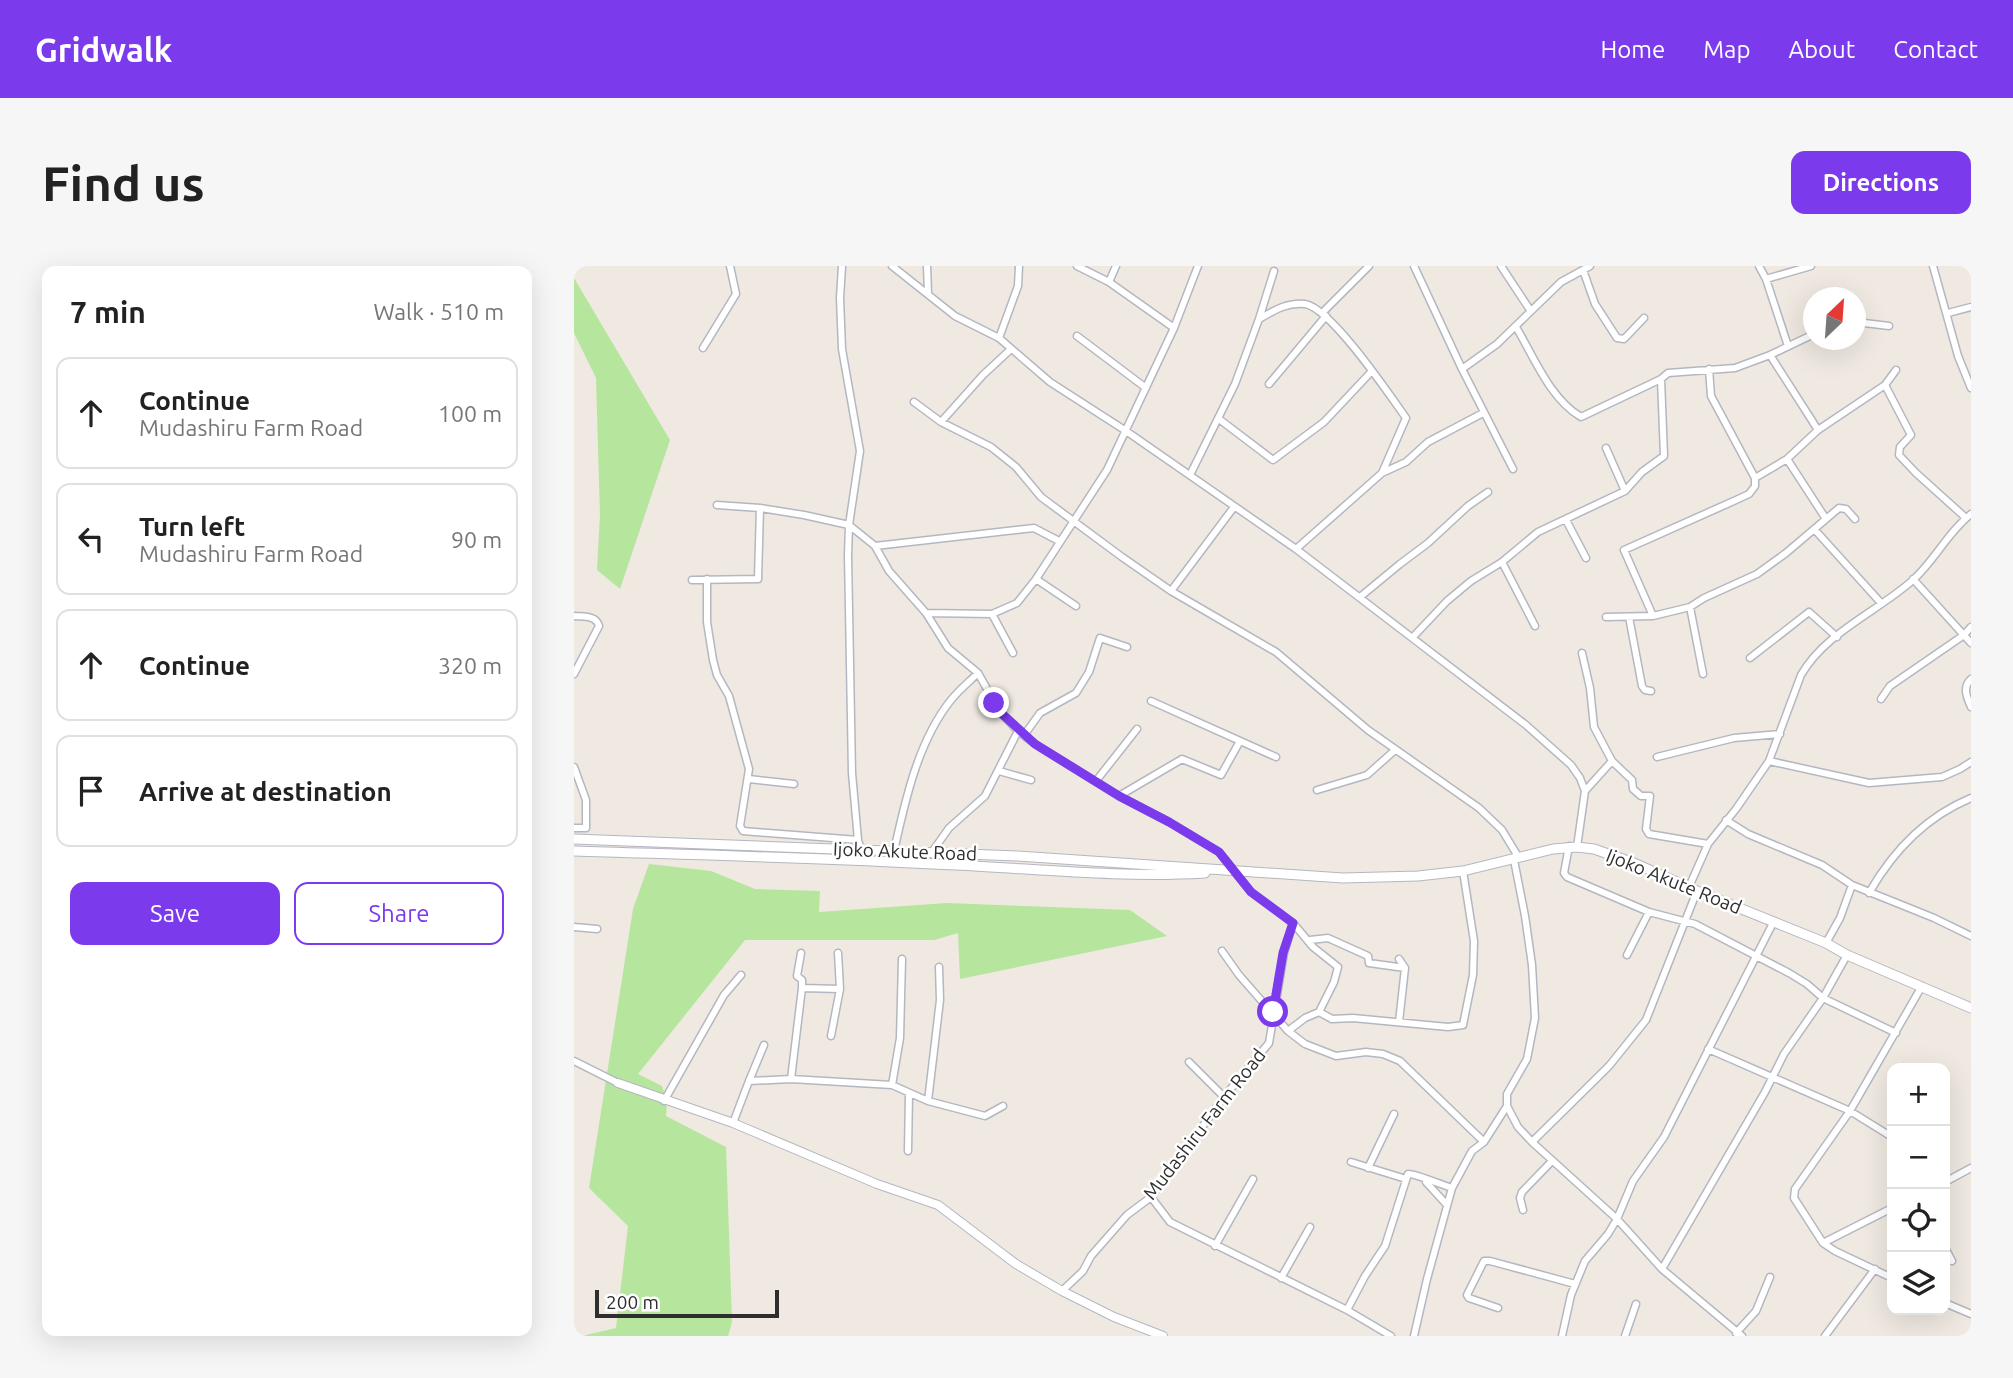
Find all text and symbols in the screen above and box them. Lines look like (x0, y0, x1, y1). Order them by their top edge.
text: Gridwalk (35, 31, 172, 68)
text: Home (1600, 36, 1665, 63)
text: Map (1703, 36, 1750, 63)
text: About (1788, 36, 1855, 63)
text: Contact (1893, 36, 1978, 63)
button: Directions (1791, 151, 1971, 214)
text: Find us (42, 155, 205, 210)
north arrow (1803, 287, 1866, 350)
text: 7 min (70, 295, 146, 329)
text: Walk · 510 m (373, 299, 504, 324)
text: Continue (139, 386, 250, 415)
icon: ahead (72, 394, 110, 432)
text: 100 m (438, 401, 502, 426)
text: Mudashiru Farm Road (139, 415, 363, 440)
text: Turn left (139, 512, 245, 541)
icon: left (72, 520, 110, 558)
text: 90 m (451, 527, 502, 552)
text: Mudashiru Farm Road (139, 541, 363, 566)
icon: ahead (72, 646, 110, 684)
text: Continue (139, 651, 250, 680)
text: 320 m (438, 653, 502, 678)
route end (978, 687, 1009, 718)
icon: arrive (72, 772, 110, 810)
text: Arrive at destination (139, 777, 392, 806)
street label: Ijoko Akute Road (833, 837, 977, 865)
street label: Ijoko Akute Road (1603, 844, 1745, 918)
button: Save (70, 882, 280, 945)
button: Share (294, 882, 504, 945)
route start (1257, 996, 1288, 1027)
street label: Mudashiru Farm Road (1138, 1044, 1270, 1204)
map controls (1887, 1063, 1950, 1315)
button: + (1887, 1063, 1950, 1126)
button: − (1887, 1126, 1950, 1189)
button: locate (1887, 1189, 1950, 1252)
button: layers (1887, 1252, 1950, 1315)
scale bar (595, 1287, 779, 1319)
text: 200 m (606, 1291, 659, 1313)

